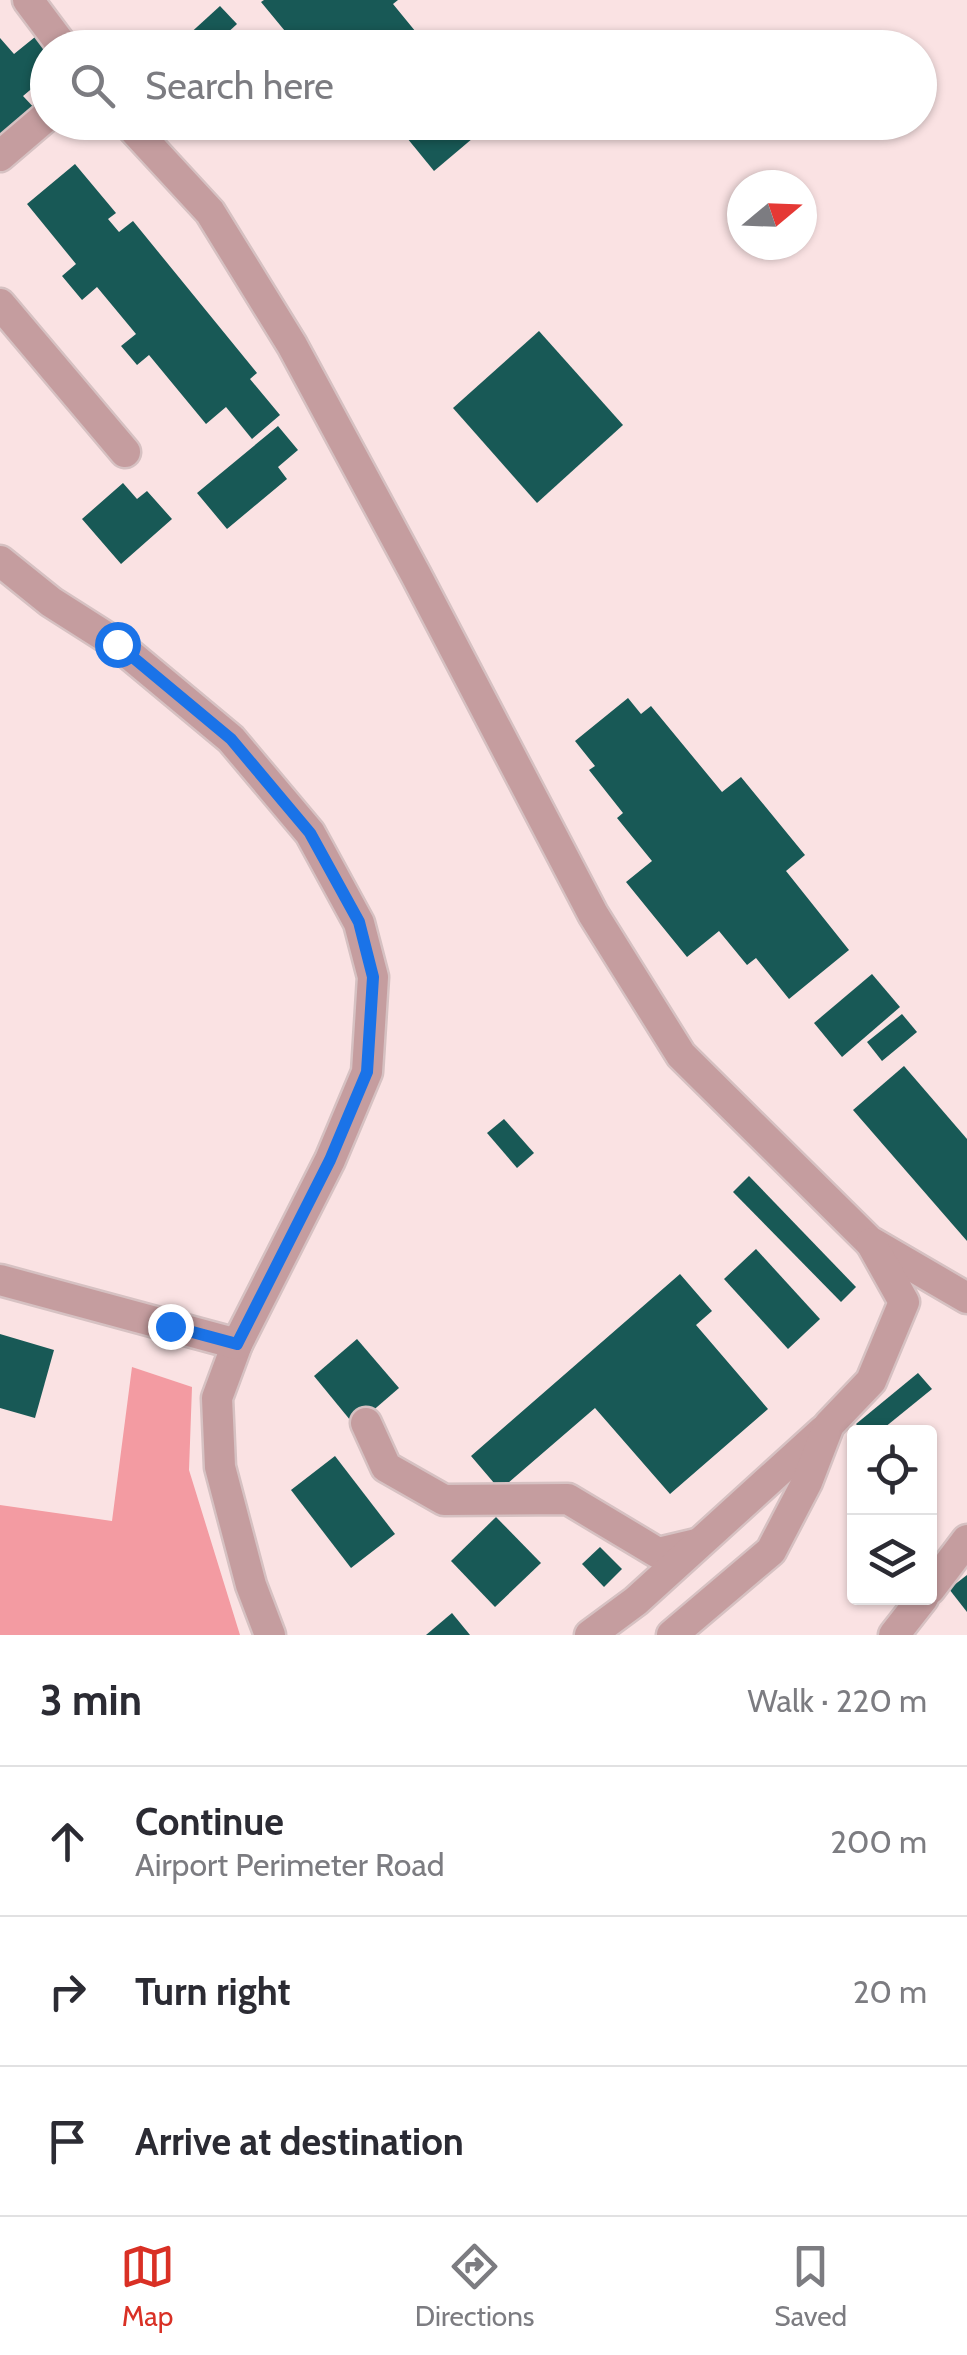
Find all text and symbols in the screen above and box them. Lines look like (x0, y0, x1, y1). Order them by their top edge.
search box (30, 30, 937, 140)
icon: search (65, 58, 120, 113)
text: Search here (145, 62, 334, 109)
north arrow (727, 170, 817, 260)
route start (95, 622, 141, 668)
route end (148, 1304, 194, 1350)
map controls (847, 1425, 937, 1605)
button: locate (847, 1425, 937, 1515)
button: layers (847, 1515, 937, 1605)
text: 3 min (40, 1674, 142, 1726)
text: Walk · 220 m (748, 1681, 927, 1720)
text: Continue (135, 1798, 284, 1845)
icon: ahead (40, 1814, 95, 1869)
text: 200 m (830, 1822, 927, 1861)
text: Airport Perimeter Road (135, 1845, 445, 1884)
icon: right (40, 1964, 95, 2019)
text: Turn right (135, 1968, 291, 2015)
text: 20 m (853, 1972, 927, 2011)
icon: arrive (40, 2114, 95, 2169)
text: Arrive at destination (135, 2118, 464, 2165)
tab: Map (120, 2239, 175, 2333)
tab: Directions (415, 2239, 534, 2333)
tab: Saved (774, 2239, 847, 2333)

